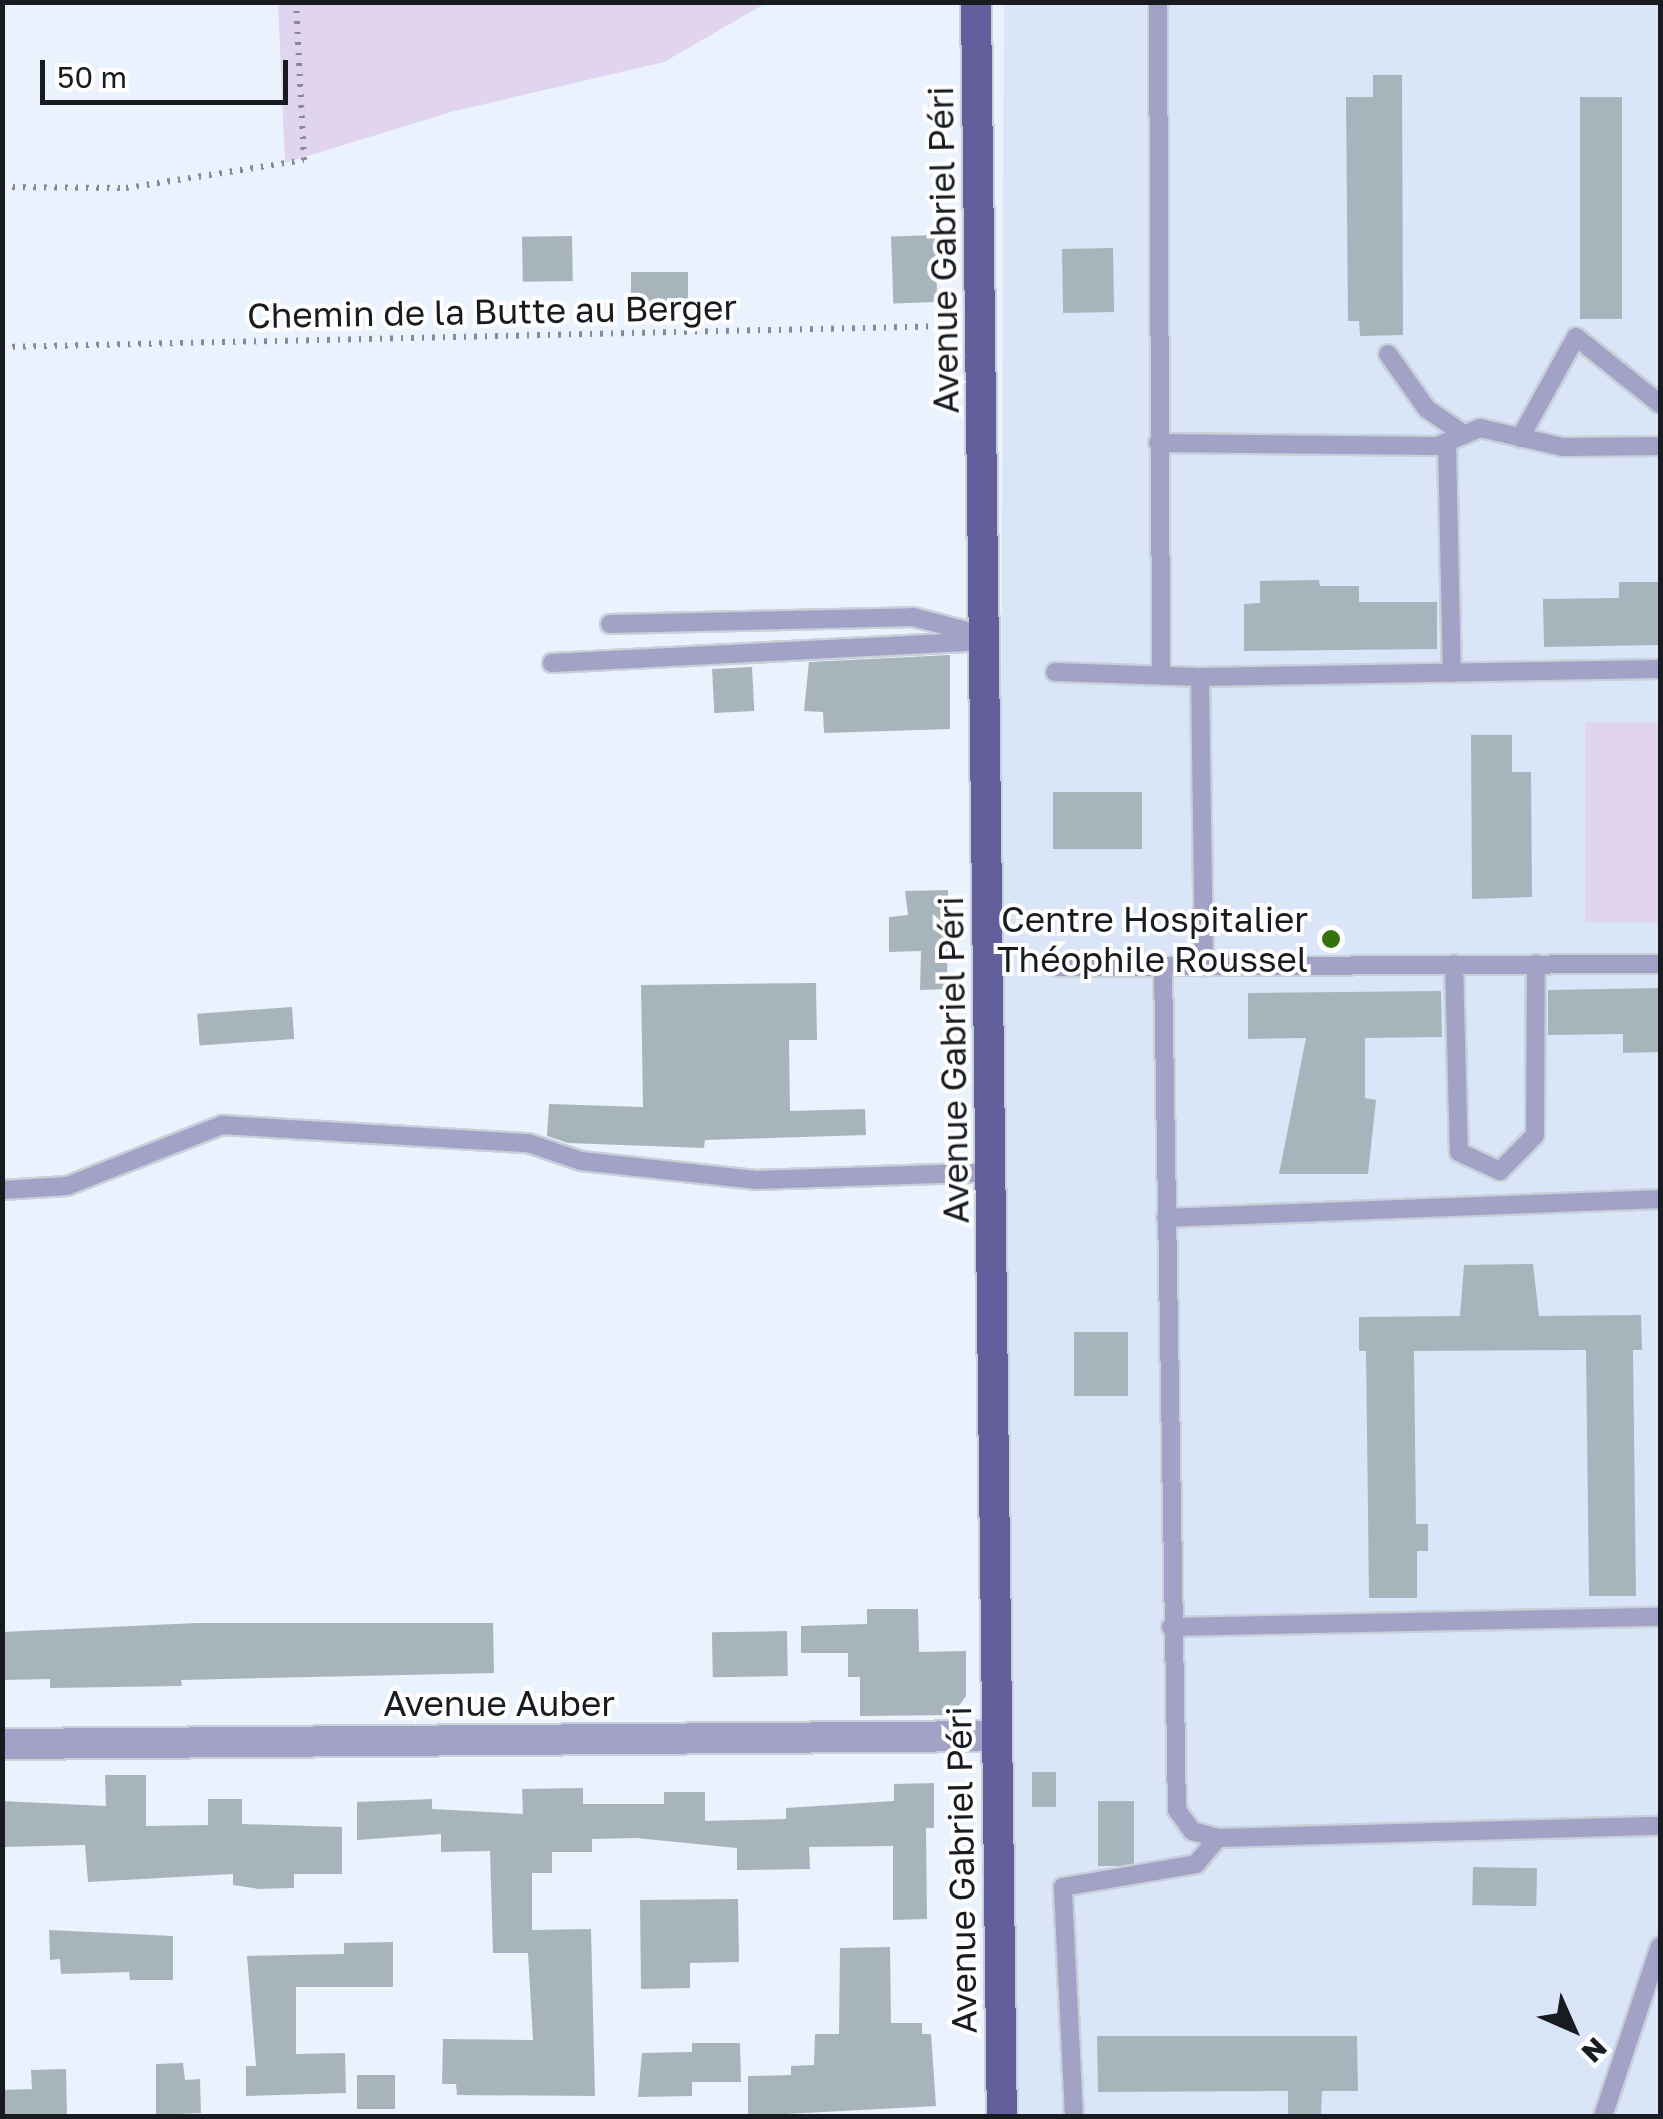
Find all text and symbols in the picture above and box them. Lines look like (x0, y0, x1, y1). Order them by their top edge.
scale bar (45, 40, 292, 102)
text: 50 m (57, 59, 127, 95)
street label: Avenue Gabriel Péri (919, 86, 967, 414)
street label: Chemin de la Butte au Berger (247, 286, 737, 336)
street label: Avenue Gabriel Péri (929, 896, 977, 1224)
place label: Centre Hospitalier Théophile Roussel (997, 898, 1308, 980)
marker: Centre Hospitalier Théophile Roussel (1318, 926, 1344, 952)
street label: Avenue Auber (383, 1682, 615, 1724)
street label: Avenue Gabriel Péri (937, 1706, 985, 2034)
north arrow (1523, 1979, 1623, 2079)
text: N (1575, 2031, 1614, 2070)

